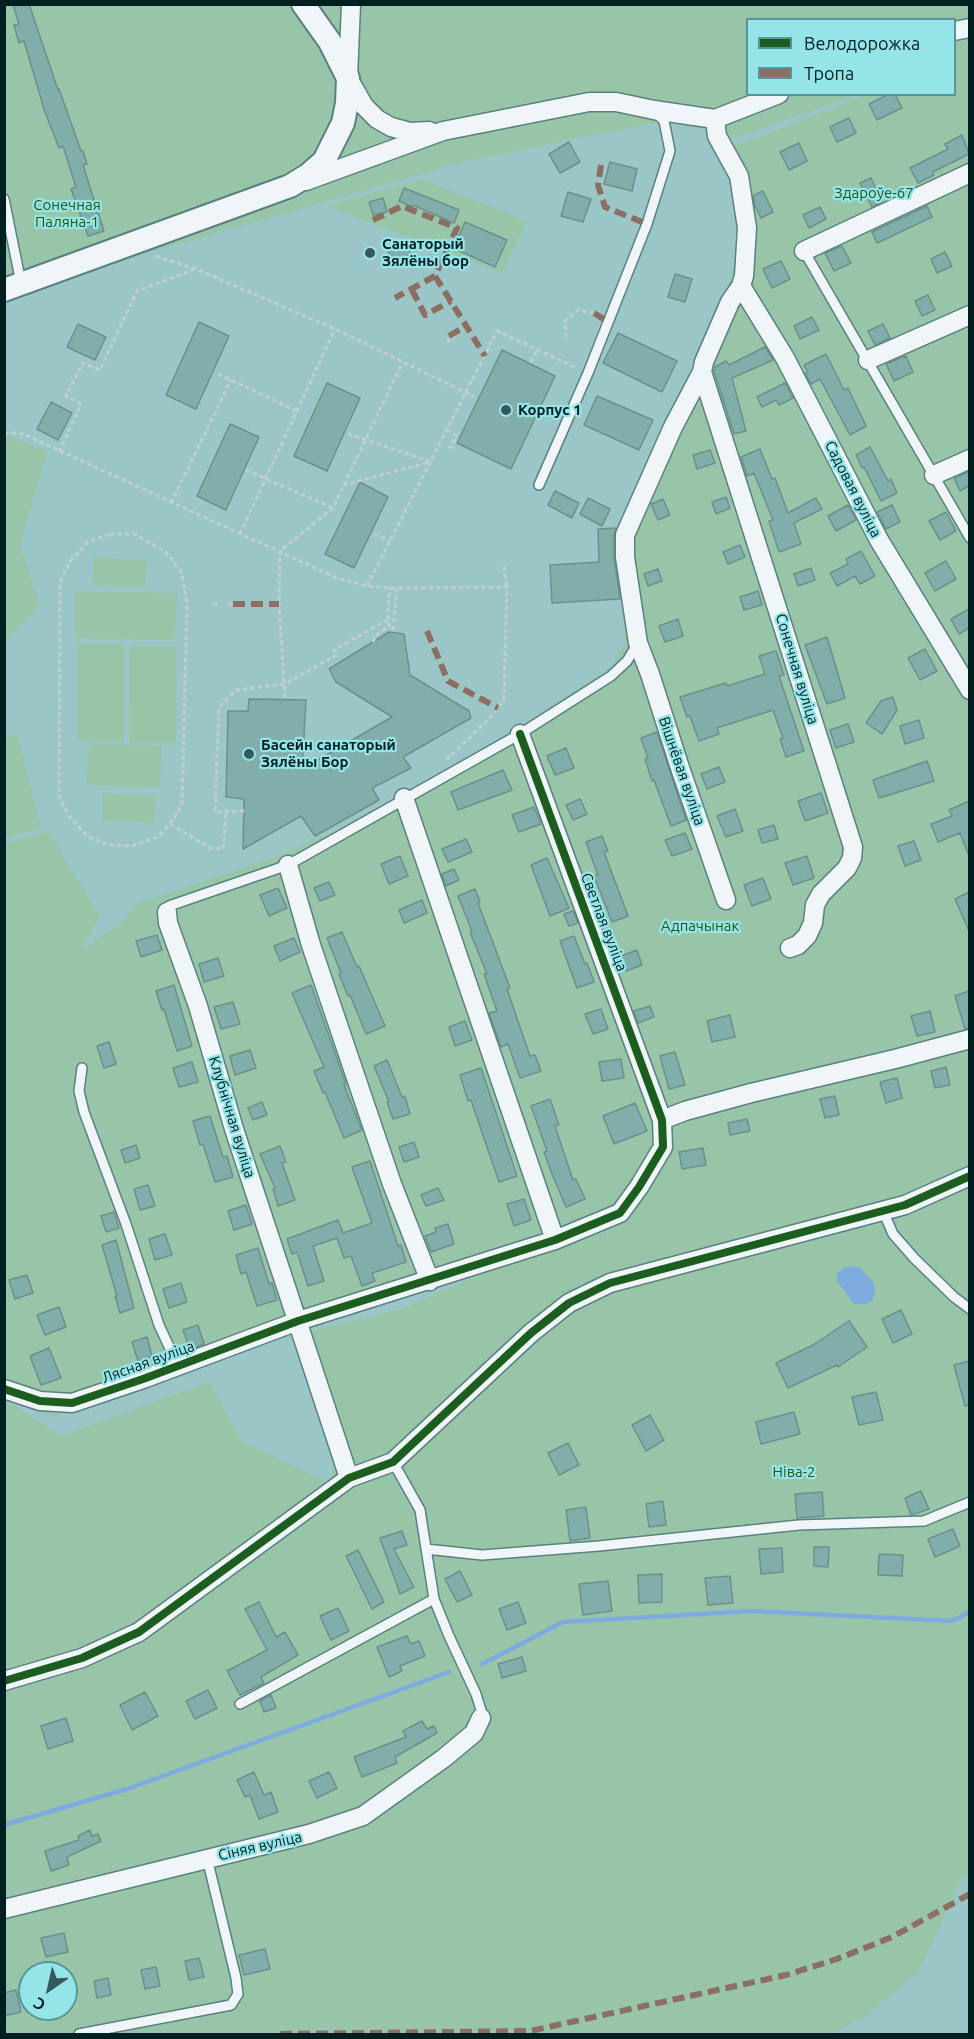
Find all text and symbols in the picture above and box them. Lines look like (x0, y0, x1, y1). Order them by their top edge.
legend (746, 18, 956, 96)
text: Велодорожка (804, 33, 920, 53)
text: Тропа (804, 63, 854, 83)
park label: Здароўе-67 (834, 184, 914, 202)
park label: Сонечная Паляна-1 (33, 196, 101, 231)
place label: Санаторый Зялёны бор (382, 235, 469, 270)
marker: Санаторый Зялёны бор (363, 246, 377, 260)
place label: Корпус 1 (518, 401, 582, 419)
marker: Корпус 1 (499, 403, 513, 417)
street label: Садовая вуліца (821, 438, 885, 540)
street label: Сонечная вуліца (772, 611, 822, 727)
street label: Вішнёвая вуліца (655, 714, 709, 828)
place label: Басейн санаторый Зялёны Бор (261, 736, 396, 771)
marker: Басейн санаторый Зялёны Бор (242, 747, 256, 761)
street label: Светлая вуліца (577, 870, 631, 974)
park label: Адпачынак (661, 917, 739, 935)
street label: Клубнічная вуліца (205, 1054, 259, 1180)
street label: Лясная вуліца (99, 1337, 197, 1387)
park label: Ніва-2 (773, 1463, 815, 1481)
street label: Сіняя вуліца (216, 1828, 304, 1864)
north arrow (18, 1961, 78, 2021)
text: С (30, 1994, 48, 2015)

